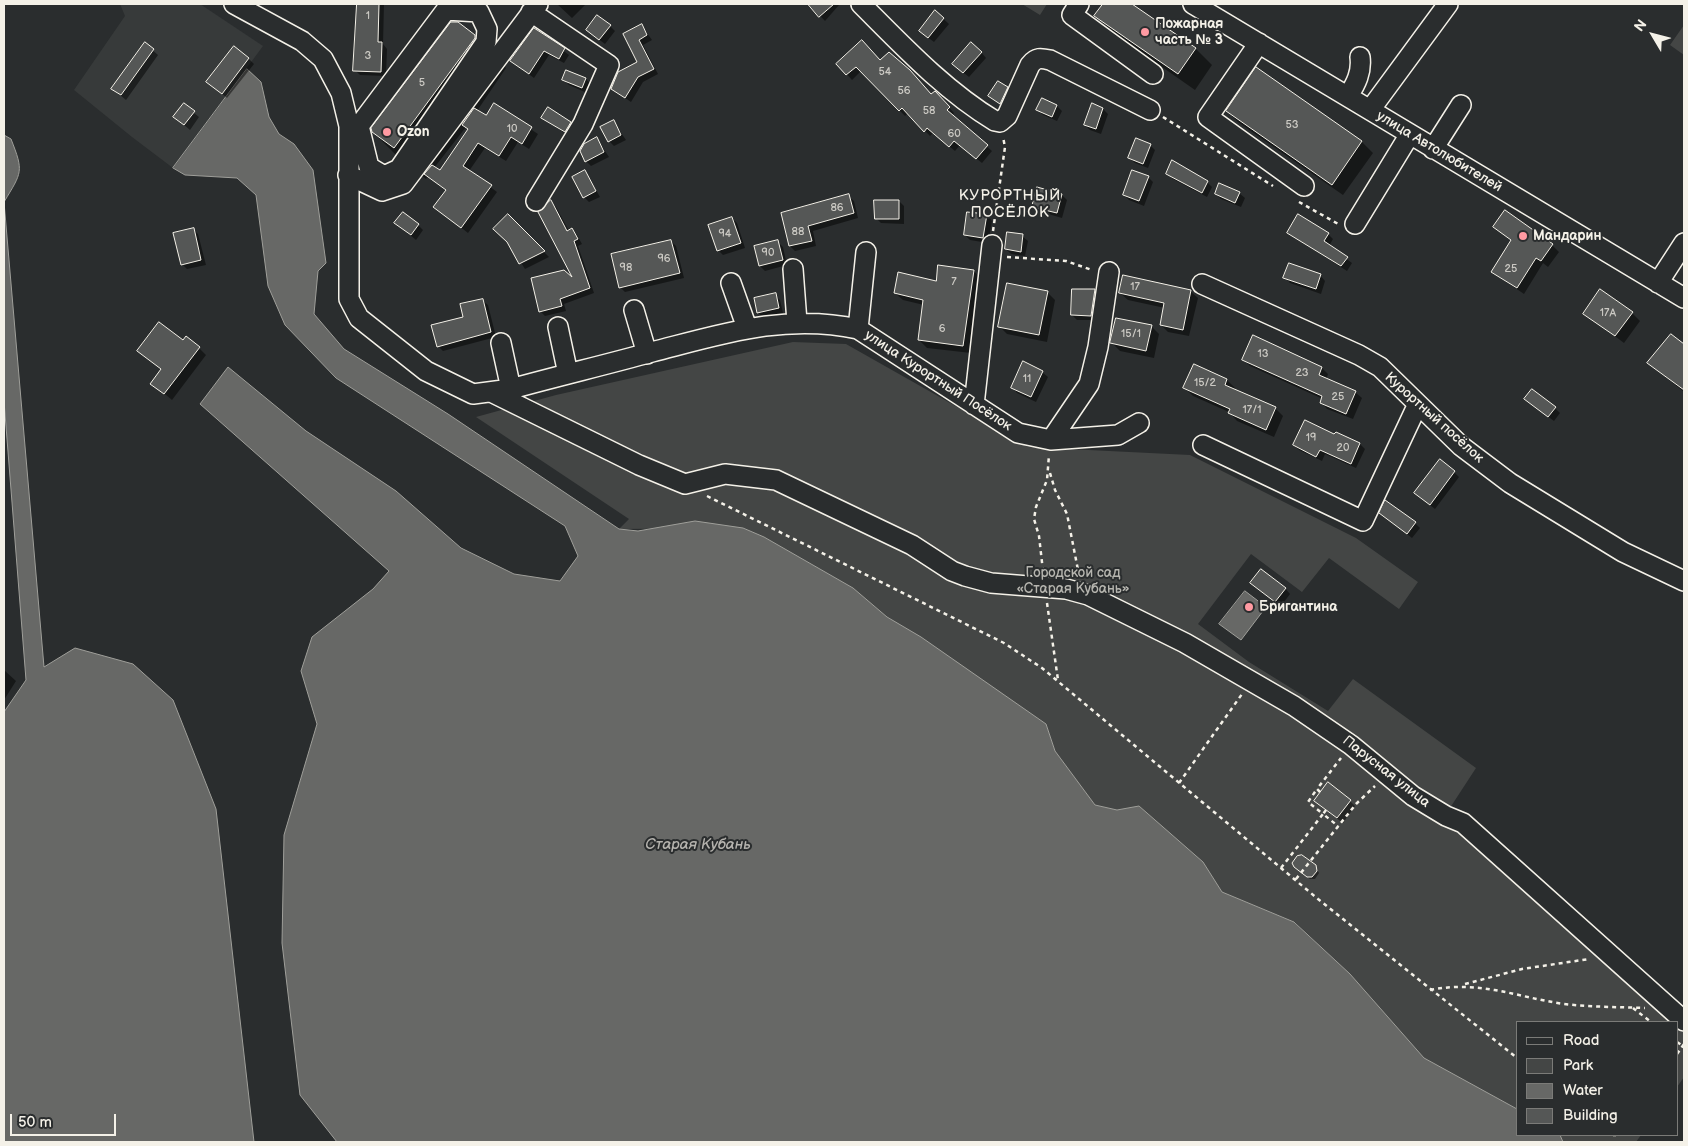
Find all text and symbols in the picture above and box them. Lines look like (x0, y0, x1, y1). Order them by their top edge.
house number: 1 (366, 9, 370, 23)
north arrow (1628, 10, 1678, 60)
place label: Пожарная часть № 3 (1155, 16, 1223, 48)
text: N (1631, 16, 1651, 35)
marker: Пожарная часть № 3 (1139, 26, 1151, 38)
house number: 3 (365, 49, 371, 63)
house number: 54 (878, 65, 892, 79)
house number: 5 (419, 76, 425, 90)
house number: 56 (897, 84, 911, 98)
house number: 58 (923, 104, 935, 118)
street label: улица Автолюбителей (1373, 108, 1505, 196)
house number: 53 (1285, 118, 1299, 132)
house number: 10 (507, 122, 517, 136)
place label: Ozon (397, 124, 430, 140)
marker: Ozon (381, 126, 393, 138)
house number: 60 (947, 127, 961, 141)
district label: КУРОРТНЫЙ ПОСЁЛОК (958, 187, 1062, 222)
house number: 86 (830, 201, 844, 215)
house number: 88 (792, 225, 804, 239)
house number: 94 (718, 227, 732, 241)
place label: Мандарин (1533, 228, 1602, 244)
marker: Мандарин (1517, 230, 1529, 242)
house number: 90 (762, 246, 774, 260)
house number: 96 (657, 252, 671, 266)
house number: 98 (620, 261, 632, 275)
house number: 25 (1505, 262, 1517, 276)
house number: 7 (951, 275, 957, 289)
house number: 17 (1130, 280, 1140, 294)
house number: 17А (1600, 306, 1616, 320)
house number: 6 (939, 322, 945, 336)
street label: улица Курортный Посёлок (861, 327, 1015, 435)
house number: 15/1 (1121, 327, 1141, 341)
house number: 13 (1257, 347, 1269, 361)
house number: 23 (1295, 366, 1309, 380)
street label: Курортный посёлок (1381, 369, 1487, 467)
house number: 11 (1023, 372, 1031, 386)
house number: 15/2 (1194, 376, 1216, 390)
house number: 25 (1332, 390, 1344, 404)
house number: 17/1 (1243, 403, 1261, 417)
house number: 19 (1306, 431, 1316, 445)
house number: 20 (1337, 441, 1349, 455)
park label: Городской сад «Старая Кубань» (1016, 565, 1130, 598)
place label: Бригантина (1259, 599, 1337, 615)
marker: Бригантина (1243, 601, 1255, 613)
street label: Парусная улица (1339, 733, 1433, 811)
water label: Старая Кубань (645, 836, 751, 854)
legend (1516, 1021, 1678, 1136)
text: Road (1563, 1031, 1599, 1050)
text: Park (1563, 1056, 1593, 1075)
text: Water (1563, 1081, 1603, 1100)
scale bar (12, 1104, 119, 1136)
text: Building (1563, 1106, 1618, 1125)
text: 50 m (18, 1113, 52, 1132)

